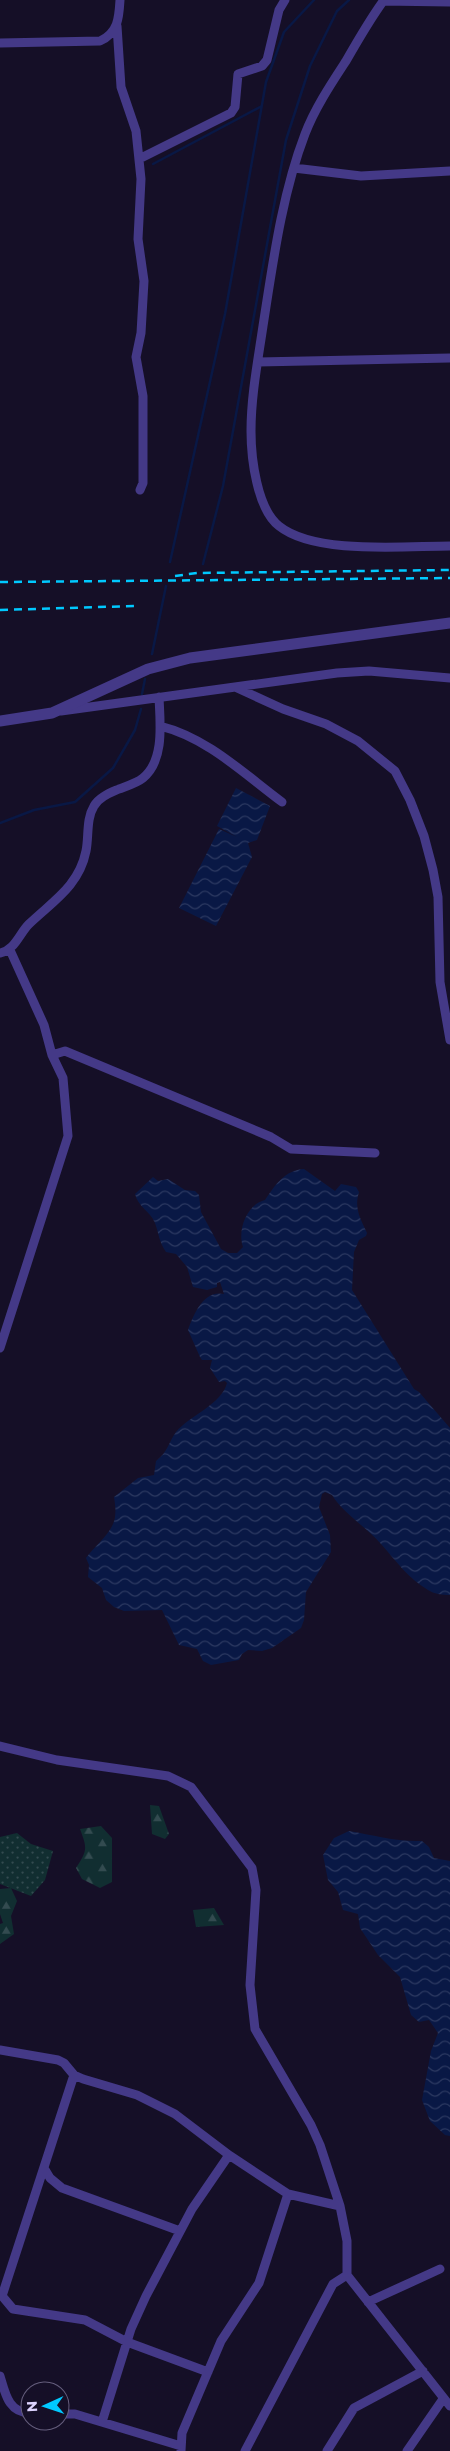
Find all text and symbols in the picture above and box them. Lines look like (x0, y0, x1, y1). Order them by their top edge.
north arrow (20, 2381, 70, 2431)
text: N (23, 2401, 41, 2413)

